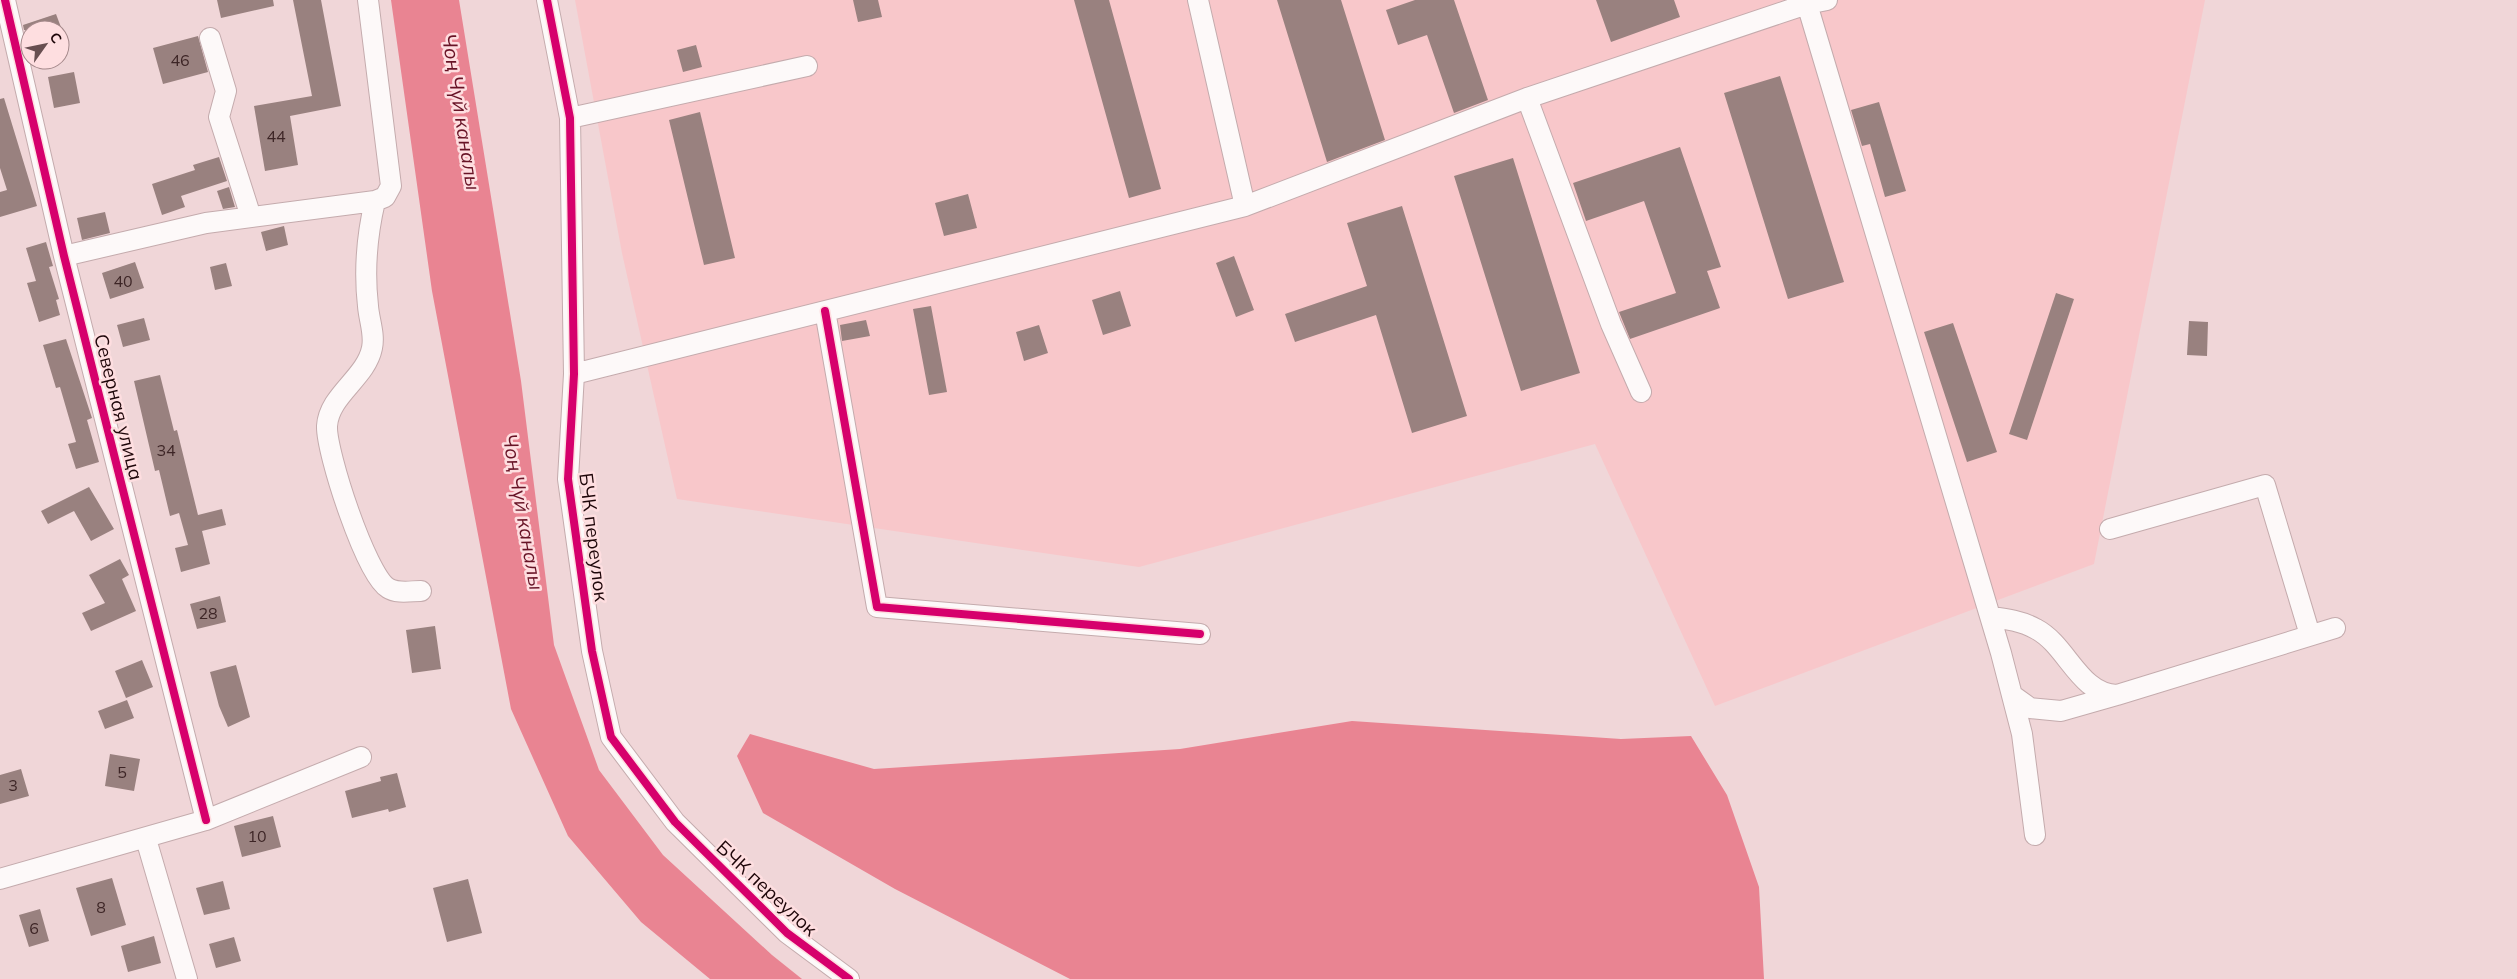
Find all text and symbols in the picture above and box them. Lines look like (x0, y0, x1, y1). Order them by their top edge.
north arrow (20, 20, 70, 70)
text: С (46, 29, 66, 47)
water label: Чоң Чүй каналы (437, 32, 486, 192)
house number: 46 (170, 50, 190, 70)
house number: 44 (266, 126, 286, 146)
house number: 40 (113, 271, 133, 291)
street label: Северная улица (89, 331, 149, 483)
water label: Чоң Чүй каналы (497, 432, 550, 592)
house number: 34 (156, 440, 176, 460)
street label: БЧК переулок (574, 471, 614, 603)
house number: 28 (198, 603, 218, 623)
house number: 5 (117, 762, 127, 782)
house number: 3 (8, 775, 18, 795)
house number: 10 (247, 826, 267, 846)
street label: БЧК переулок (711, 835, 823, 941)
house number: 8 (96, 897, 106, 917)
house number: 6 (29, 918, 39, 938)

